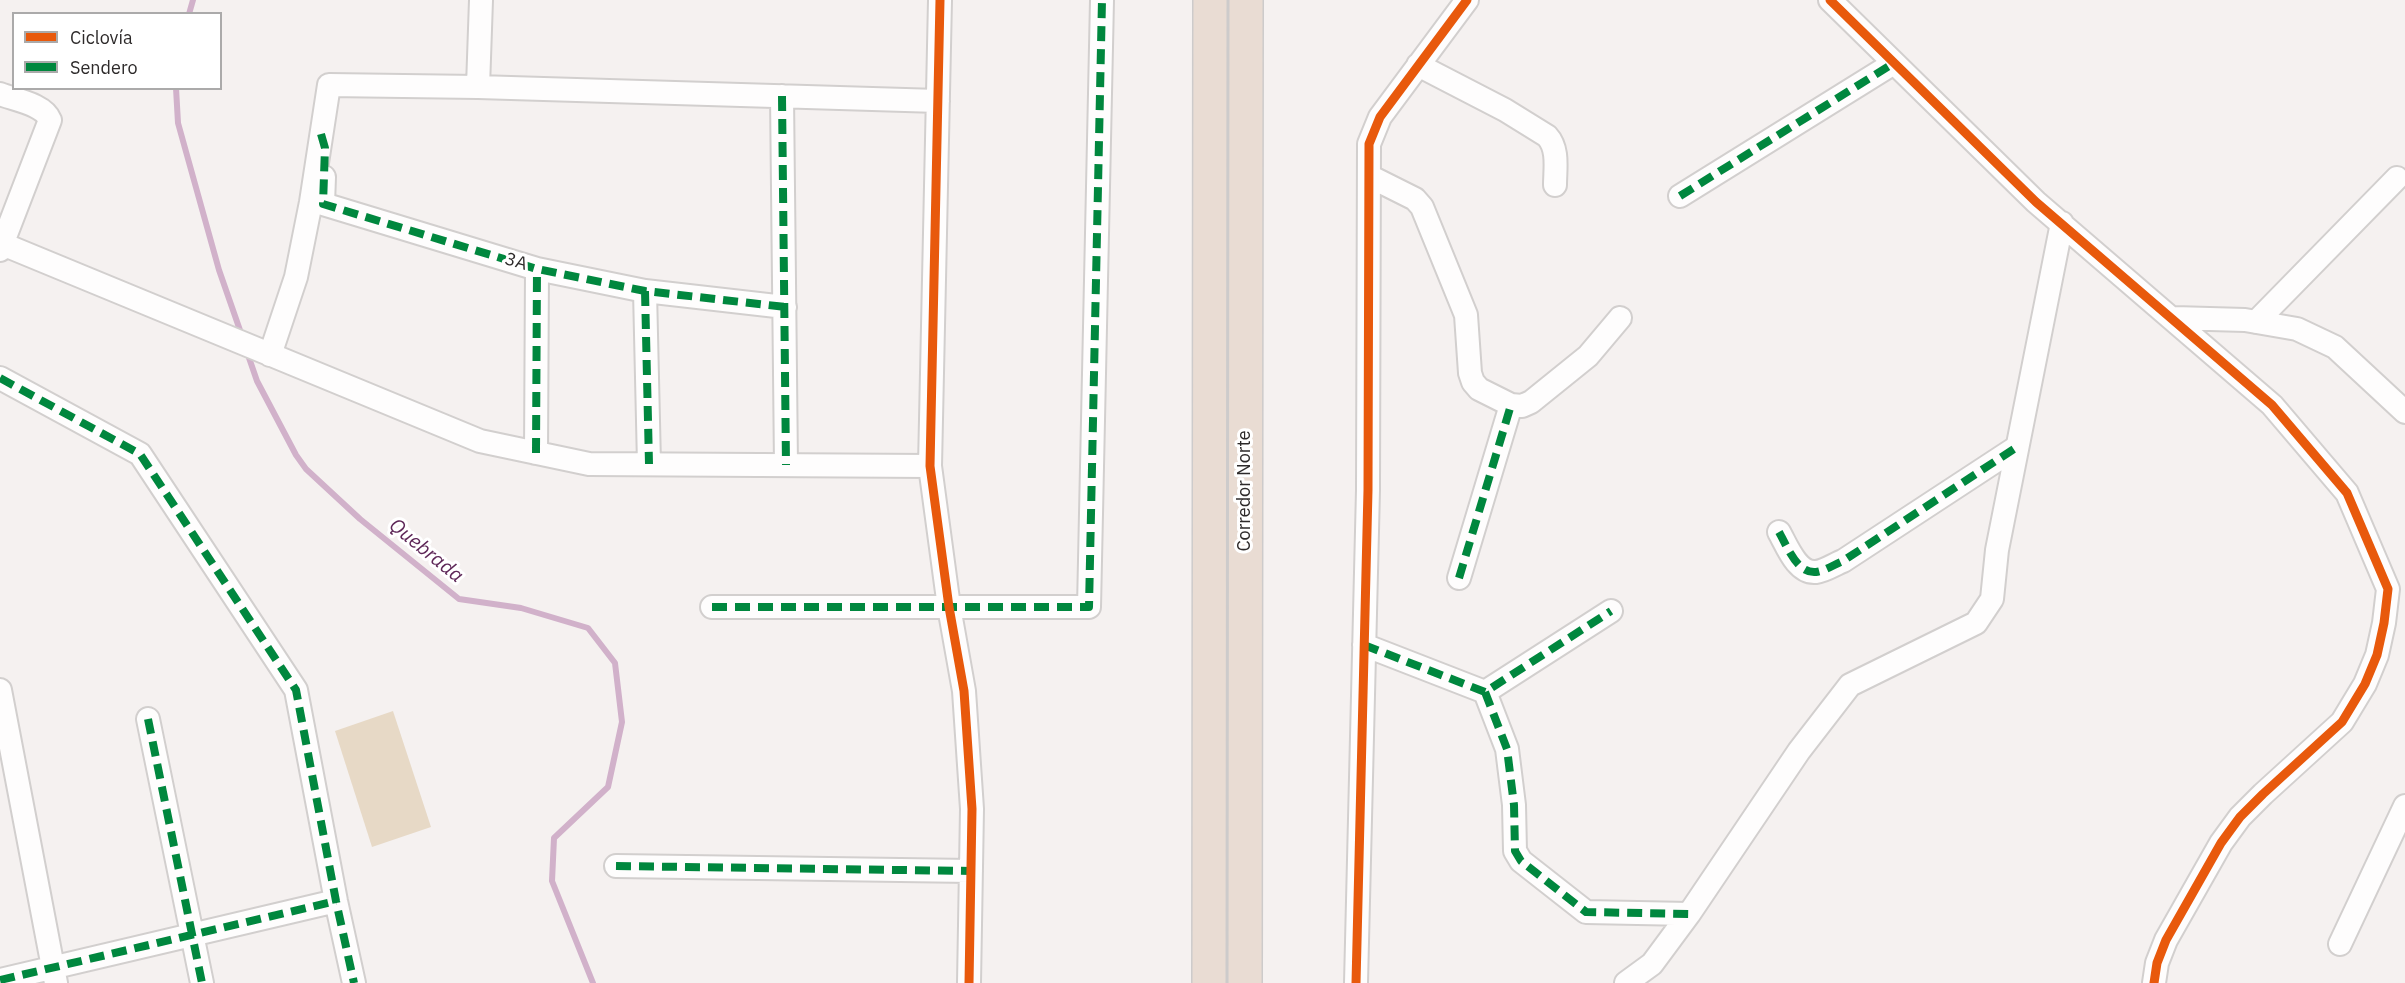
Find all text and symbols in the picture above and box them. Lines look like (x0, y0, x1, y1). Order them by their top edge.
legend (12, 12, 222, 90)
text: Ciclovía (70, 26, 133, 49)
text: Sendero (70, 56, 137, 79)
street label: 3A (502, 248, 530, 276)
street label: Corredor Norte (1234, 430, 1256, 552)
water label: Quebrada (384, 514, 468, 588)

